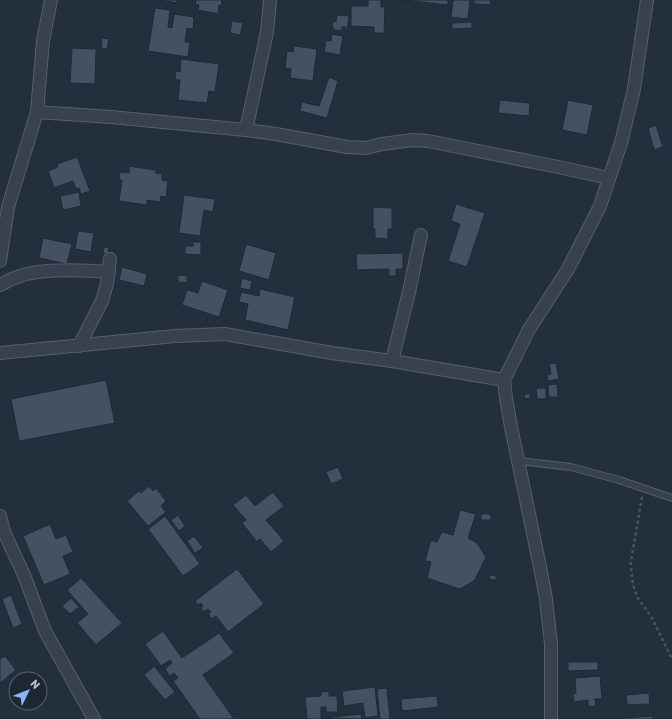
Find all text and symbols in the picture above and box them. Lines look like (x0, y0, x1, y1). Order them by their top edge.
north arrow (8, 671, 48, 711)
text: N (27, 677, 42, 692)

